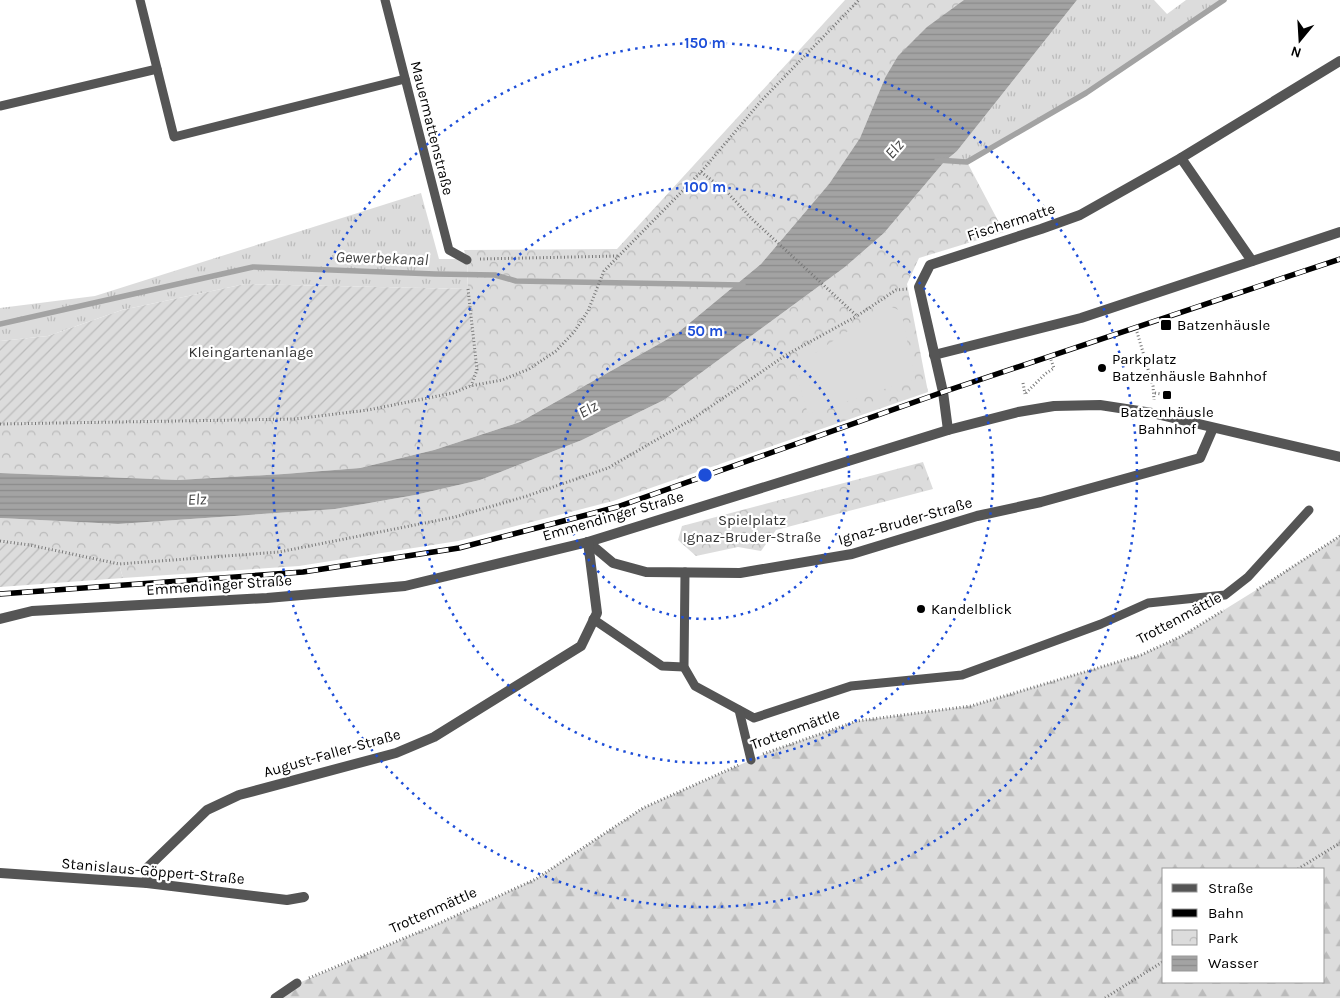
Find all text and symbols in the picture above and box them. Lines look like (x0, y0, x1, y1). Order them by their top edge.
north arrow (1275, 15, 1325, 65)
text: 150 m (684, 34, 726, 52)
text: N (1289, 42, 1304, 62)
street label: Mauermattenstraße (407, 59, 457, 197)
water label: Elz (881, 135, 907, 162)
text: 100 m (684, 178, 726, 196)
street label: Fischermatte (965, 199, 1057, 245)
water label: Gewerbekanal (335, 247, 429, 269)
place label: Batzenhäusle (1177, 316, 1270, 334)
marker: Batzenhäusle (1159, 318, 1173, 332)
text: 50 m (687, 322, 723, 340)
park label: Kleingartenanlage (188, 343, 314, 361)
place label: Parkplatz Batzenhäusle Bahnhof (1112, 350, 1268, 385)
marker: Parkplatz Batzenhäusle Bahnhof (1096, 362, 1108, 374)
marker: Batzenhäusle Bahnhof (1161, 389, 1173, 401)
water label: Elz (575, 396, 601, 422)
place label: Batzenhäusle Bahnhof (1120, 403, 1214, 438)
centre of rings (696, 466, 714, 484)
street label: Emmendinger Straße (540, 487, 686, 545)
water label: Elz (187, 489, 207, 509)
street label: Ignaz-Bruder-Straße (836, 493, 974, 549)
park label: Spielplatz Ignaz-Bruder-Straße (683, 511, 821, 546)
street label: Emmendinger Straße (145, 571, 293, 599)
street label: Trottenmättle (1133, 588, 1225, 648)
place label: Kandelblick (931, 600, 1012, 618)
marker: Kandelblick (915, 603, 927, 615)
street label: Trottenmättle (748, 705, 842, 753)
street label: August-Faller-Straße (261, 725, 403, 781)
street label: Stanislaus-Göppert-Straße (61, 854, 245, 888)
legend (1162, 868, 1325, 983)
text: Straße (1208, 879, 1253, 897)
street label: Trottenmättle (387, 883, 479, 937)
text: Bahn (1208, 904, 1244, 922)
text: Park (1208, 929, 1238, 947)
text: Wasser (1208, 954, 1259, 972)

